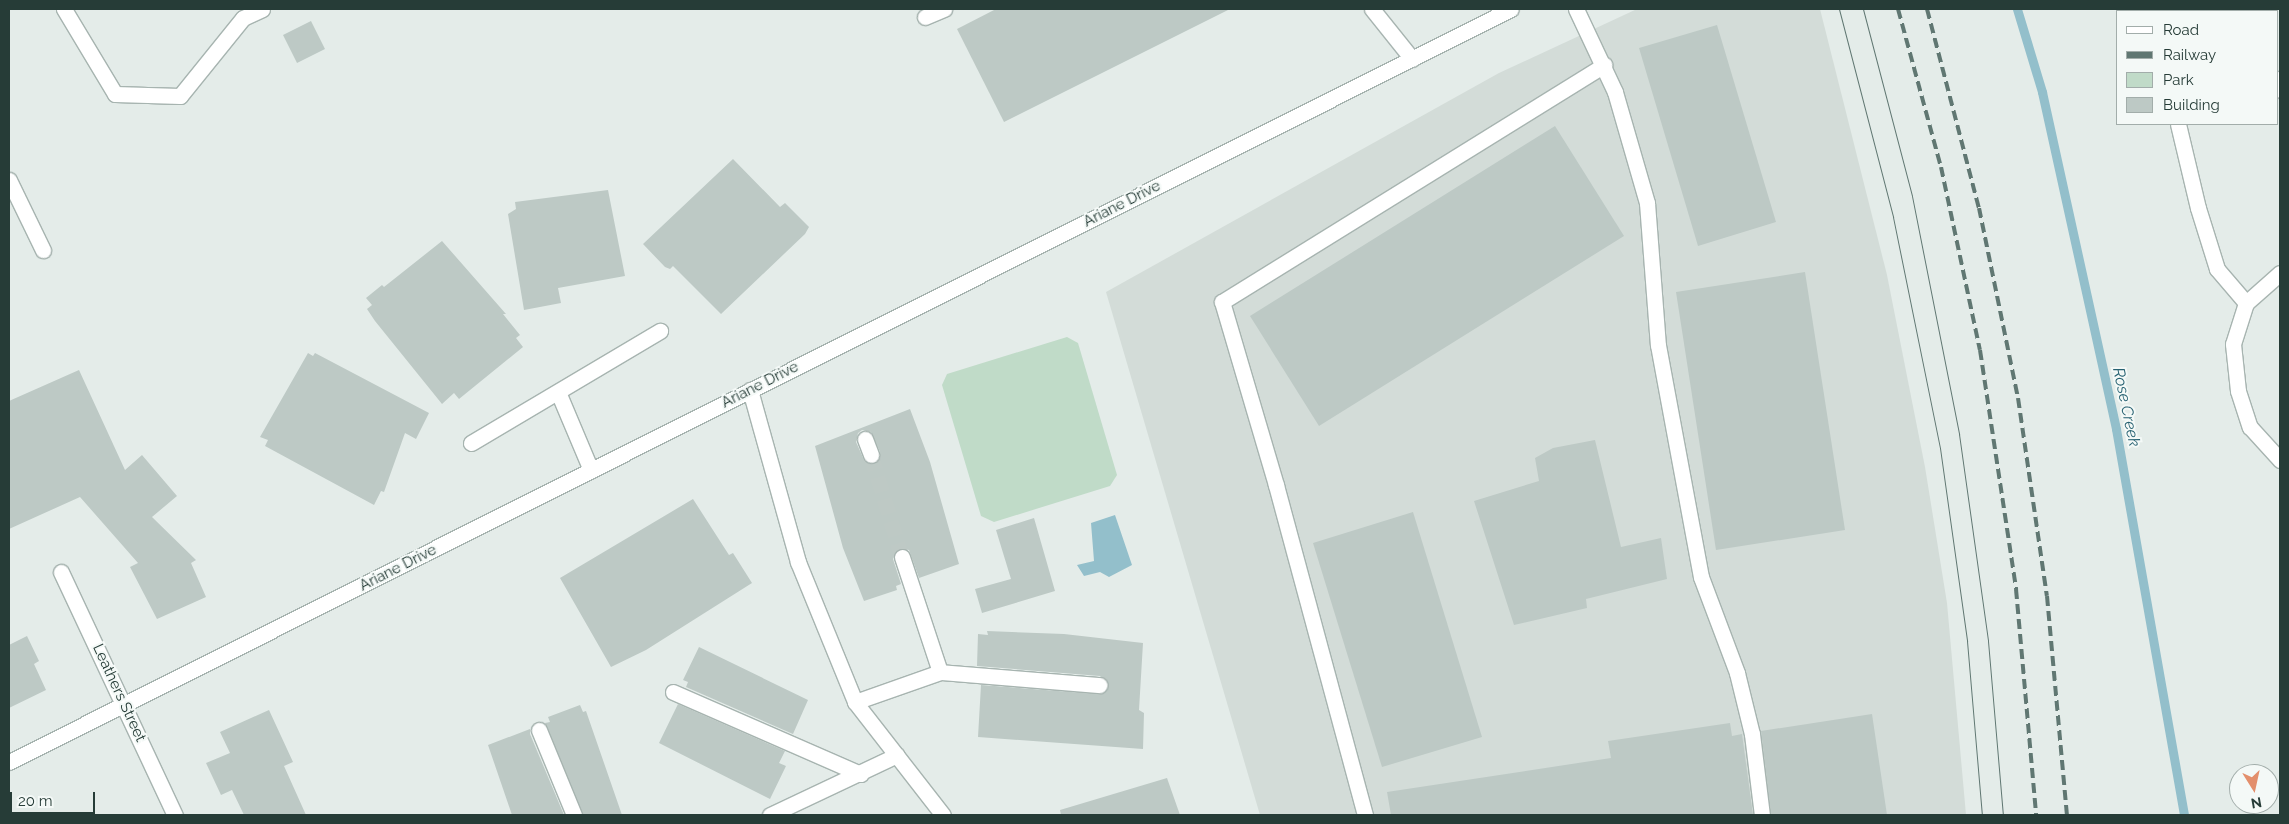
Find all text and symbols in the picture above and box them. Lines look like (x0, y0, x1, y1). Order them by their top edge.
legend (2116, 10, 2279, 125)
text: Road (2163, 21, 2199, 39)
text: Railway (2163, 46, 2216, 64)
text: Park (2163, 71, 2194, 89)
text: Building (2163, 96, 2220, 114)
street label: Ariane Drive (1080, 177, 1164, 231)
street label: Ariane Drive (718, 358, 802, 412)
water label: Rose Creek (2108, 366, 2144, 448)
street label: Ariane Drive (356, 541, 440, 595)
street label: Leathers Street (88, 641, 150, 745)
north arrow (2229, 764, 2279, 814)
scale bar (12, 782, 98, 814)
text: 20 m (18, 792, 53, 810)
text: N (2250, 794, 2263, 812)

